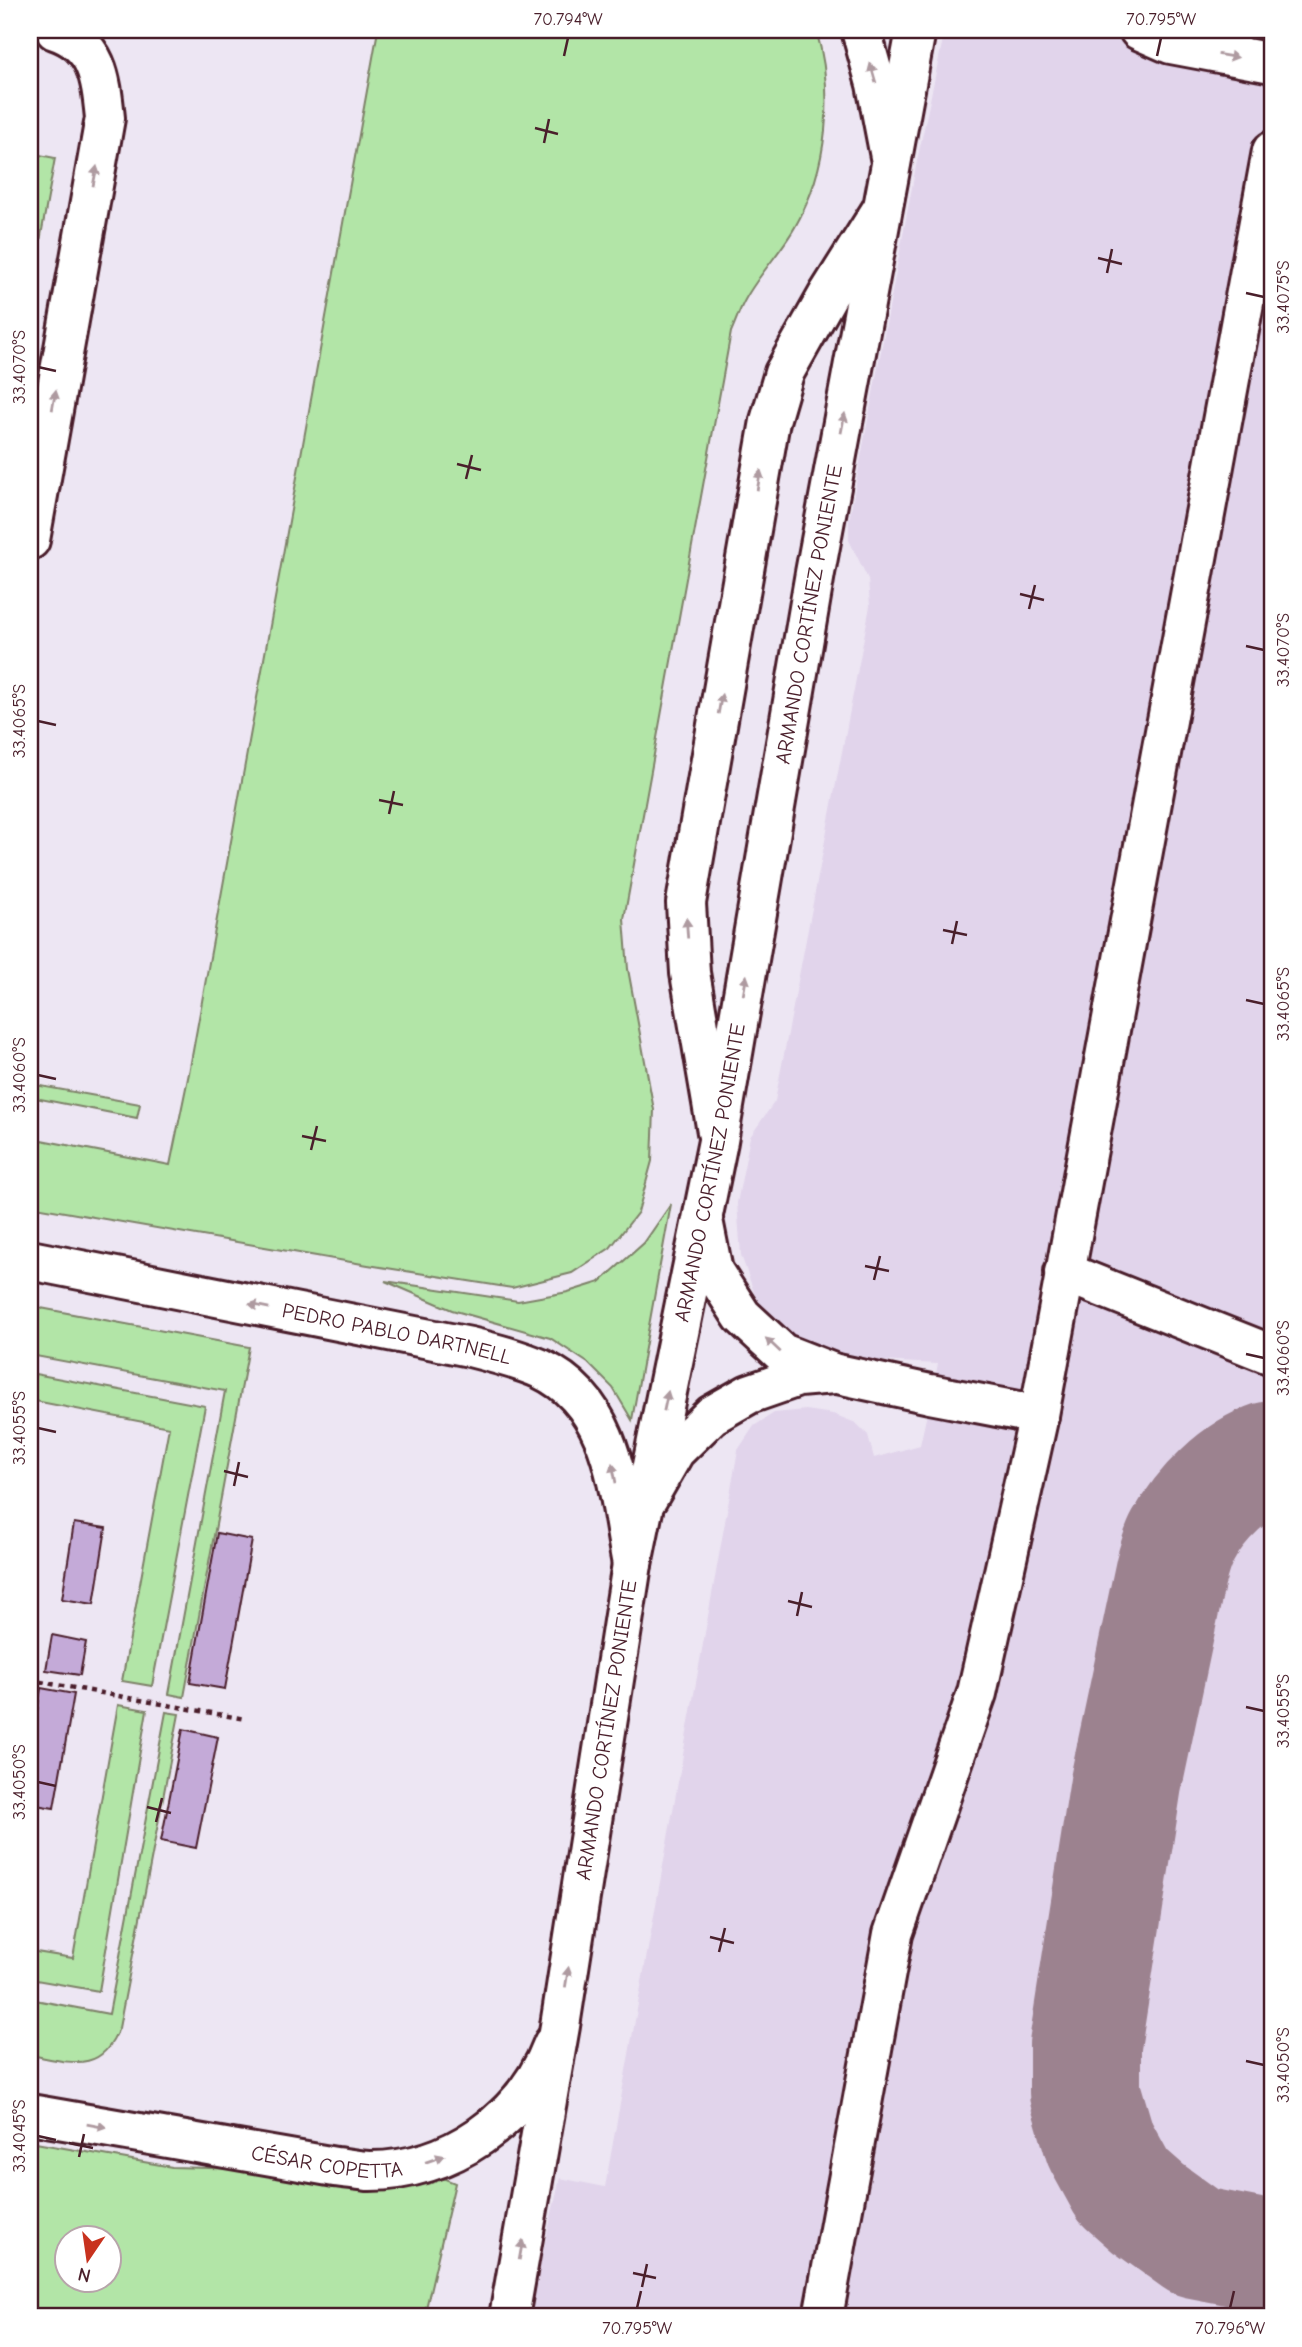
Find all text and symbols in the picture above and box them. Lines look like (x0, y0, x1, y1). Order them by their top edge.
text: 70.794°W (533, 9, 603, 30)
text: 70.795°W (1126, 9, 1196, 30)
one-way arrow (1217, 51, 1239, 62)
one-way arrow (868, 62, 878, 83)
one-way arrow (90, 165, 101, 187)
text: 33.4075°S (1273, 260, 1294, 334)
text: 33.4070°S (9, 330, 30, 404)
one-way arrow (49, 389, 60, 411)
one-way arrow (838, 412, 849, 434)
street label: ARMANDO CORTÍNEZ PONIENTE (771, 463, 847, 766)
one-way arrow (754, 469, 765, 491)
text: 33.4070°S (1273, 613, 1294, 687)
text: 33.4065°S (9, 684, 30, 758)
one-way arrow (715, 693, 726, 715)
one-way arrow (681, 917, 692, 939)
text: 33.4065°S (1273, 967, 1294, 1041)
one-way arrow (740, 974, 751, 996)
street label: ARMANDO CORTÍNEZ PONIENTE (669, 1022, 750, 1324)
text: 33.4060°S (9, 1037, 30, 1113)
street label: PEDRO PABLO DARTNELL (280, 1298, 515, 1370)
one-way arrow (247, 1300, 269, 1311)
text: 33.4060°S (1273, 1320, 1294, 1396)
one-way arrow (765, 1337, 782, 1353)
one-way arrow (660, 1390, 671, 1412)
text: 33.4055°S (9, 1391, 30, 1465)
one-way arrow (608, 1462, 619, 1484)
street label: ARMANDO CORTÍNEZ PONIENTE (571, 1578, 641, 1882)
text: 33.4055°S (1273, 1674, 1294, 1748)
text: 33.4050°S (9, 1744, 30, 1820)
one-way arrow (562, 1966, 573, 1988)
text: 33.4050°S (1273, 2027, 1294, 2103)
text: 33.4045°S (9, 2099, 30, 2173)
one-way arrow (86, 2121, 108, 2132)
street label: CÉSAR COPETTA (249, 2141, 404, 2183)
one-way arrow (424, 2153, 445, 2164)
north arrow (52, 2224, 122, 2294)
one-way arrow (516, 2239, 527, 2261)
text: N (76, 2262, 93, 2287)
text: 70.795°W (602, 2318, 672, 2339)
text: 70.796°W (1195, 2318, 1265, 2339)

